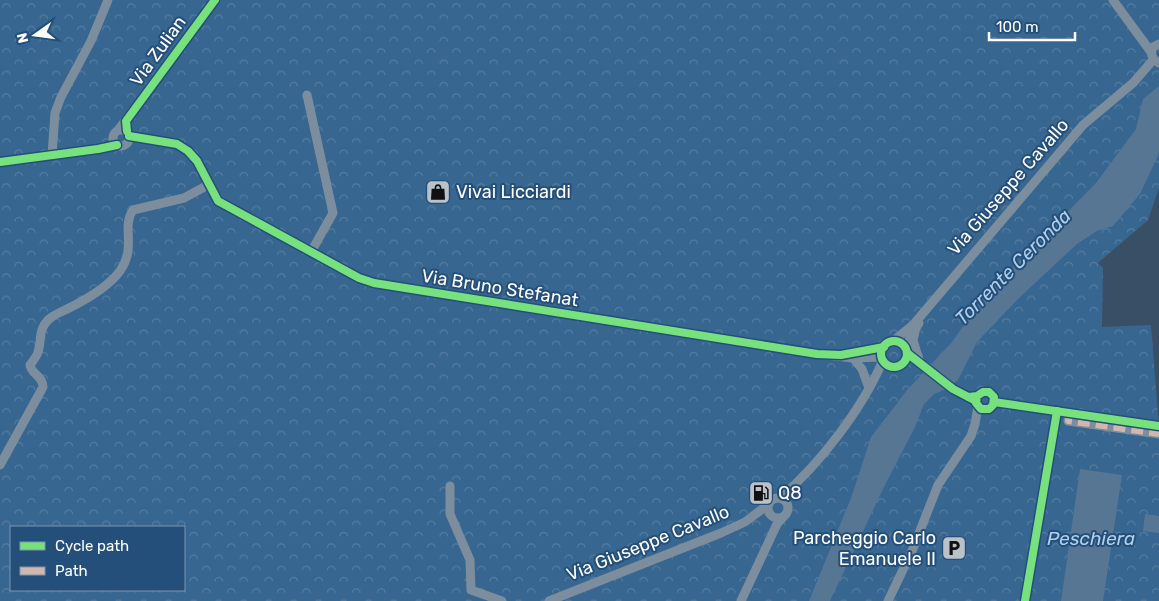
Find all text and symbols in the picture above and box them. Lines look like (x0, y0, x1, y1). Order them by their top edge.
north arrow (10, 10, 60, 60)
scale bar (989, 10, 1075, 42)
street label: Via Zulian (125, 12, 191, 90)
text: 100 m (996, 18, 1038, 36)
text: N (13, 31, 32, 45)
street label: Via Giuseppe Cavallo (943, 114, 1073, 260)
shop icon: Vivai Licciardi (425, 179, 451, 205)
place label: Vivai Licciardi (456, 181, 571, 203)
water label: Torrente Ceronda (950, 204, 1076, 330)
street label: Via Bruno Stefanat (420, 265, 580, 311)
fuel station icon: Q8 (748, 480, 774, 506)
place label: Q8 (778, 482, 802, 504)
street label: Via Giuseppe Cavallo (563, 500, 733, 586)
legend (10, 526, 185, 591)
place label: Parcheggio Carlo Emanuele II (793, 527, 936, 570)
water label: Peschiera (1047, 527, 1135, 550)
parking icon: Parcheggio Carlo Emanuele II (941, 535, 967, 561)
text: Cycle path (55, 537, 129, 555)
text: Path (55, 562, 88, 580)

